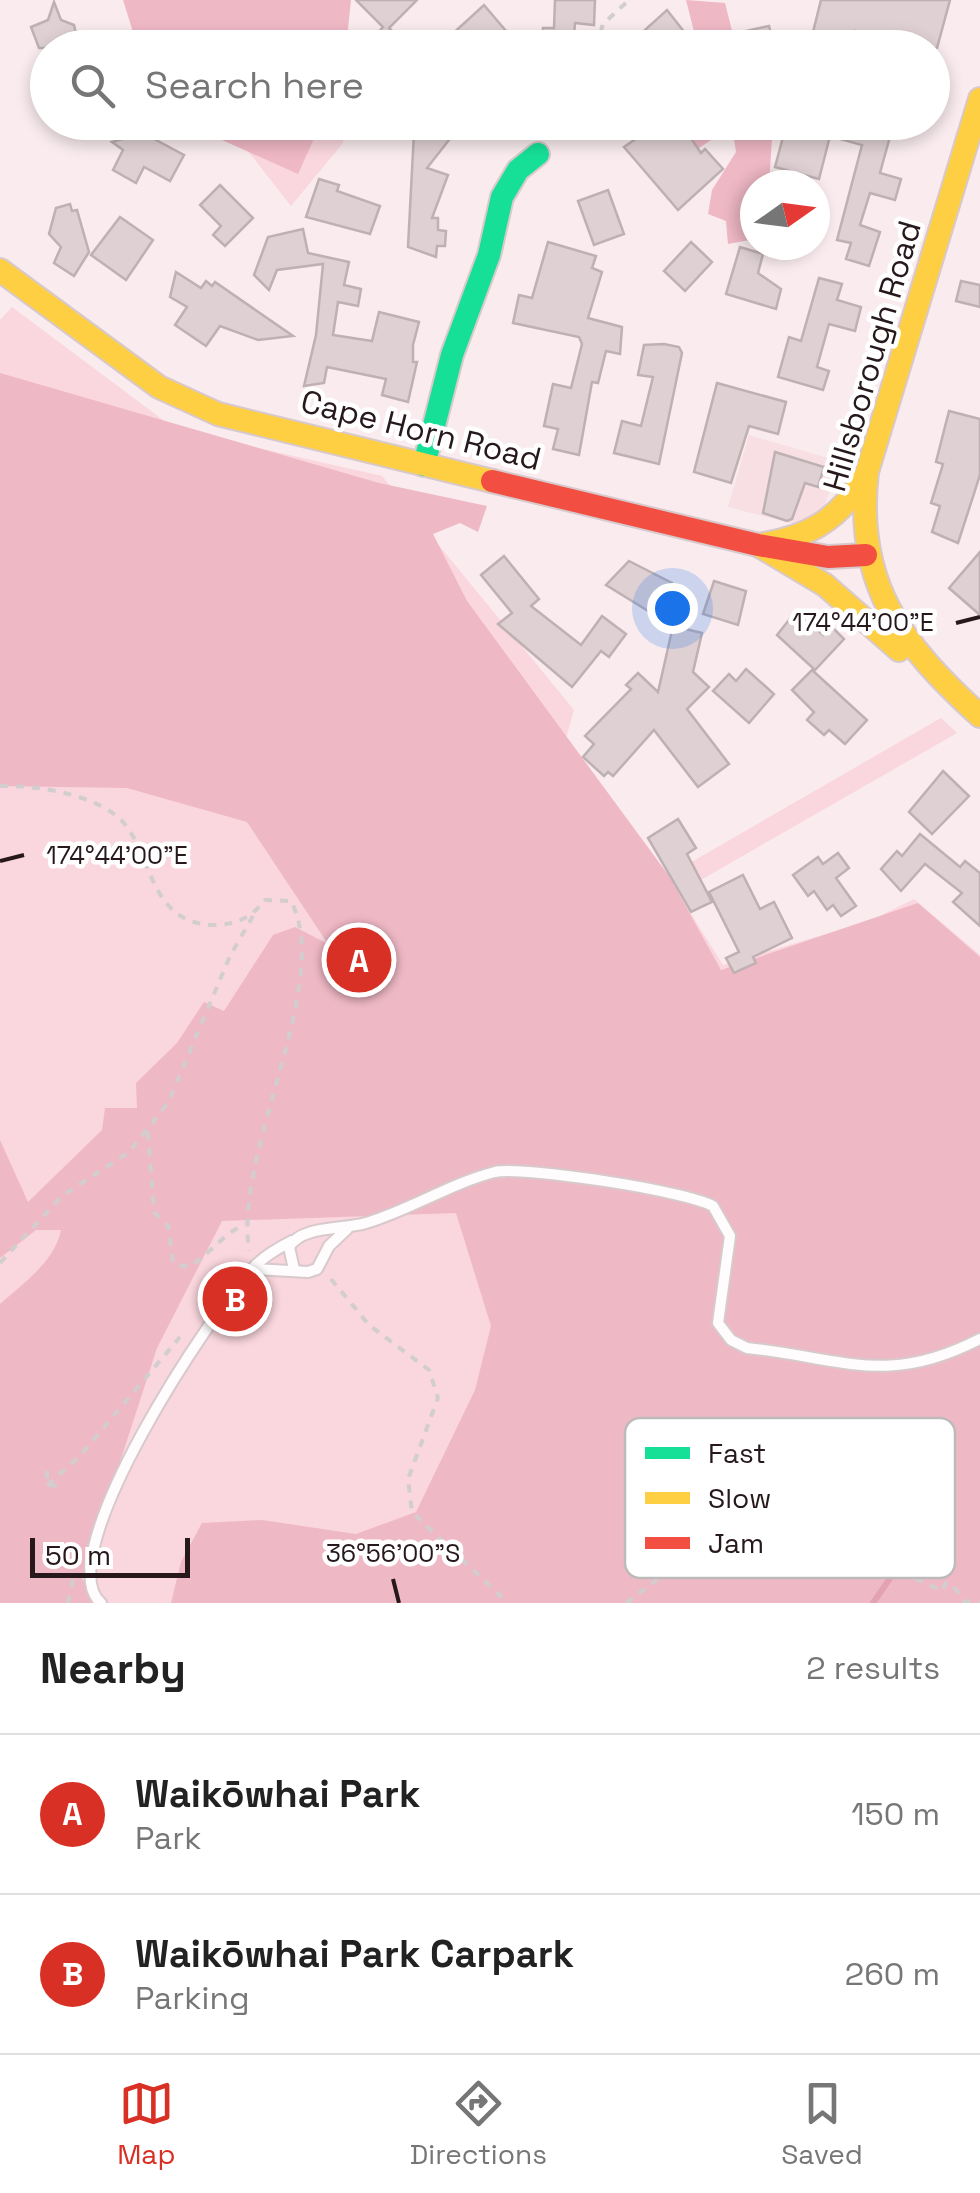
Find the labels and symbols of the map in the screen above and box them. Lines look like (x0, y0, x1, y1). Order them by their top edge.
north arrow (740, 170, 830, 260)
street label: Hillsborough Road (814, 216, 930, 496)
street label: Cape Horn Road (297, 381, 545, 479)
your location (647, 583, 698, 634)
text: 174°44'00"E (792, 606, 934, 638)
text: 174°44'00"E (46, 839, 188, 871)
pin: A (326, 922, 392, 998)
pin: B (202, 1262, 268, 1336)
legend (625, 1418, 955, 1578)
text: Fast (708, 1435, 766, 1471)
text: Slow (708, 1480, 771, 1516)
text: Jam (708, 1525, 764, 1561)
scale bar (30, 1533, 190, 1578)
text: 36°56'00"S (326, 1537, 460, 1569)

